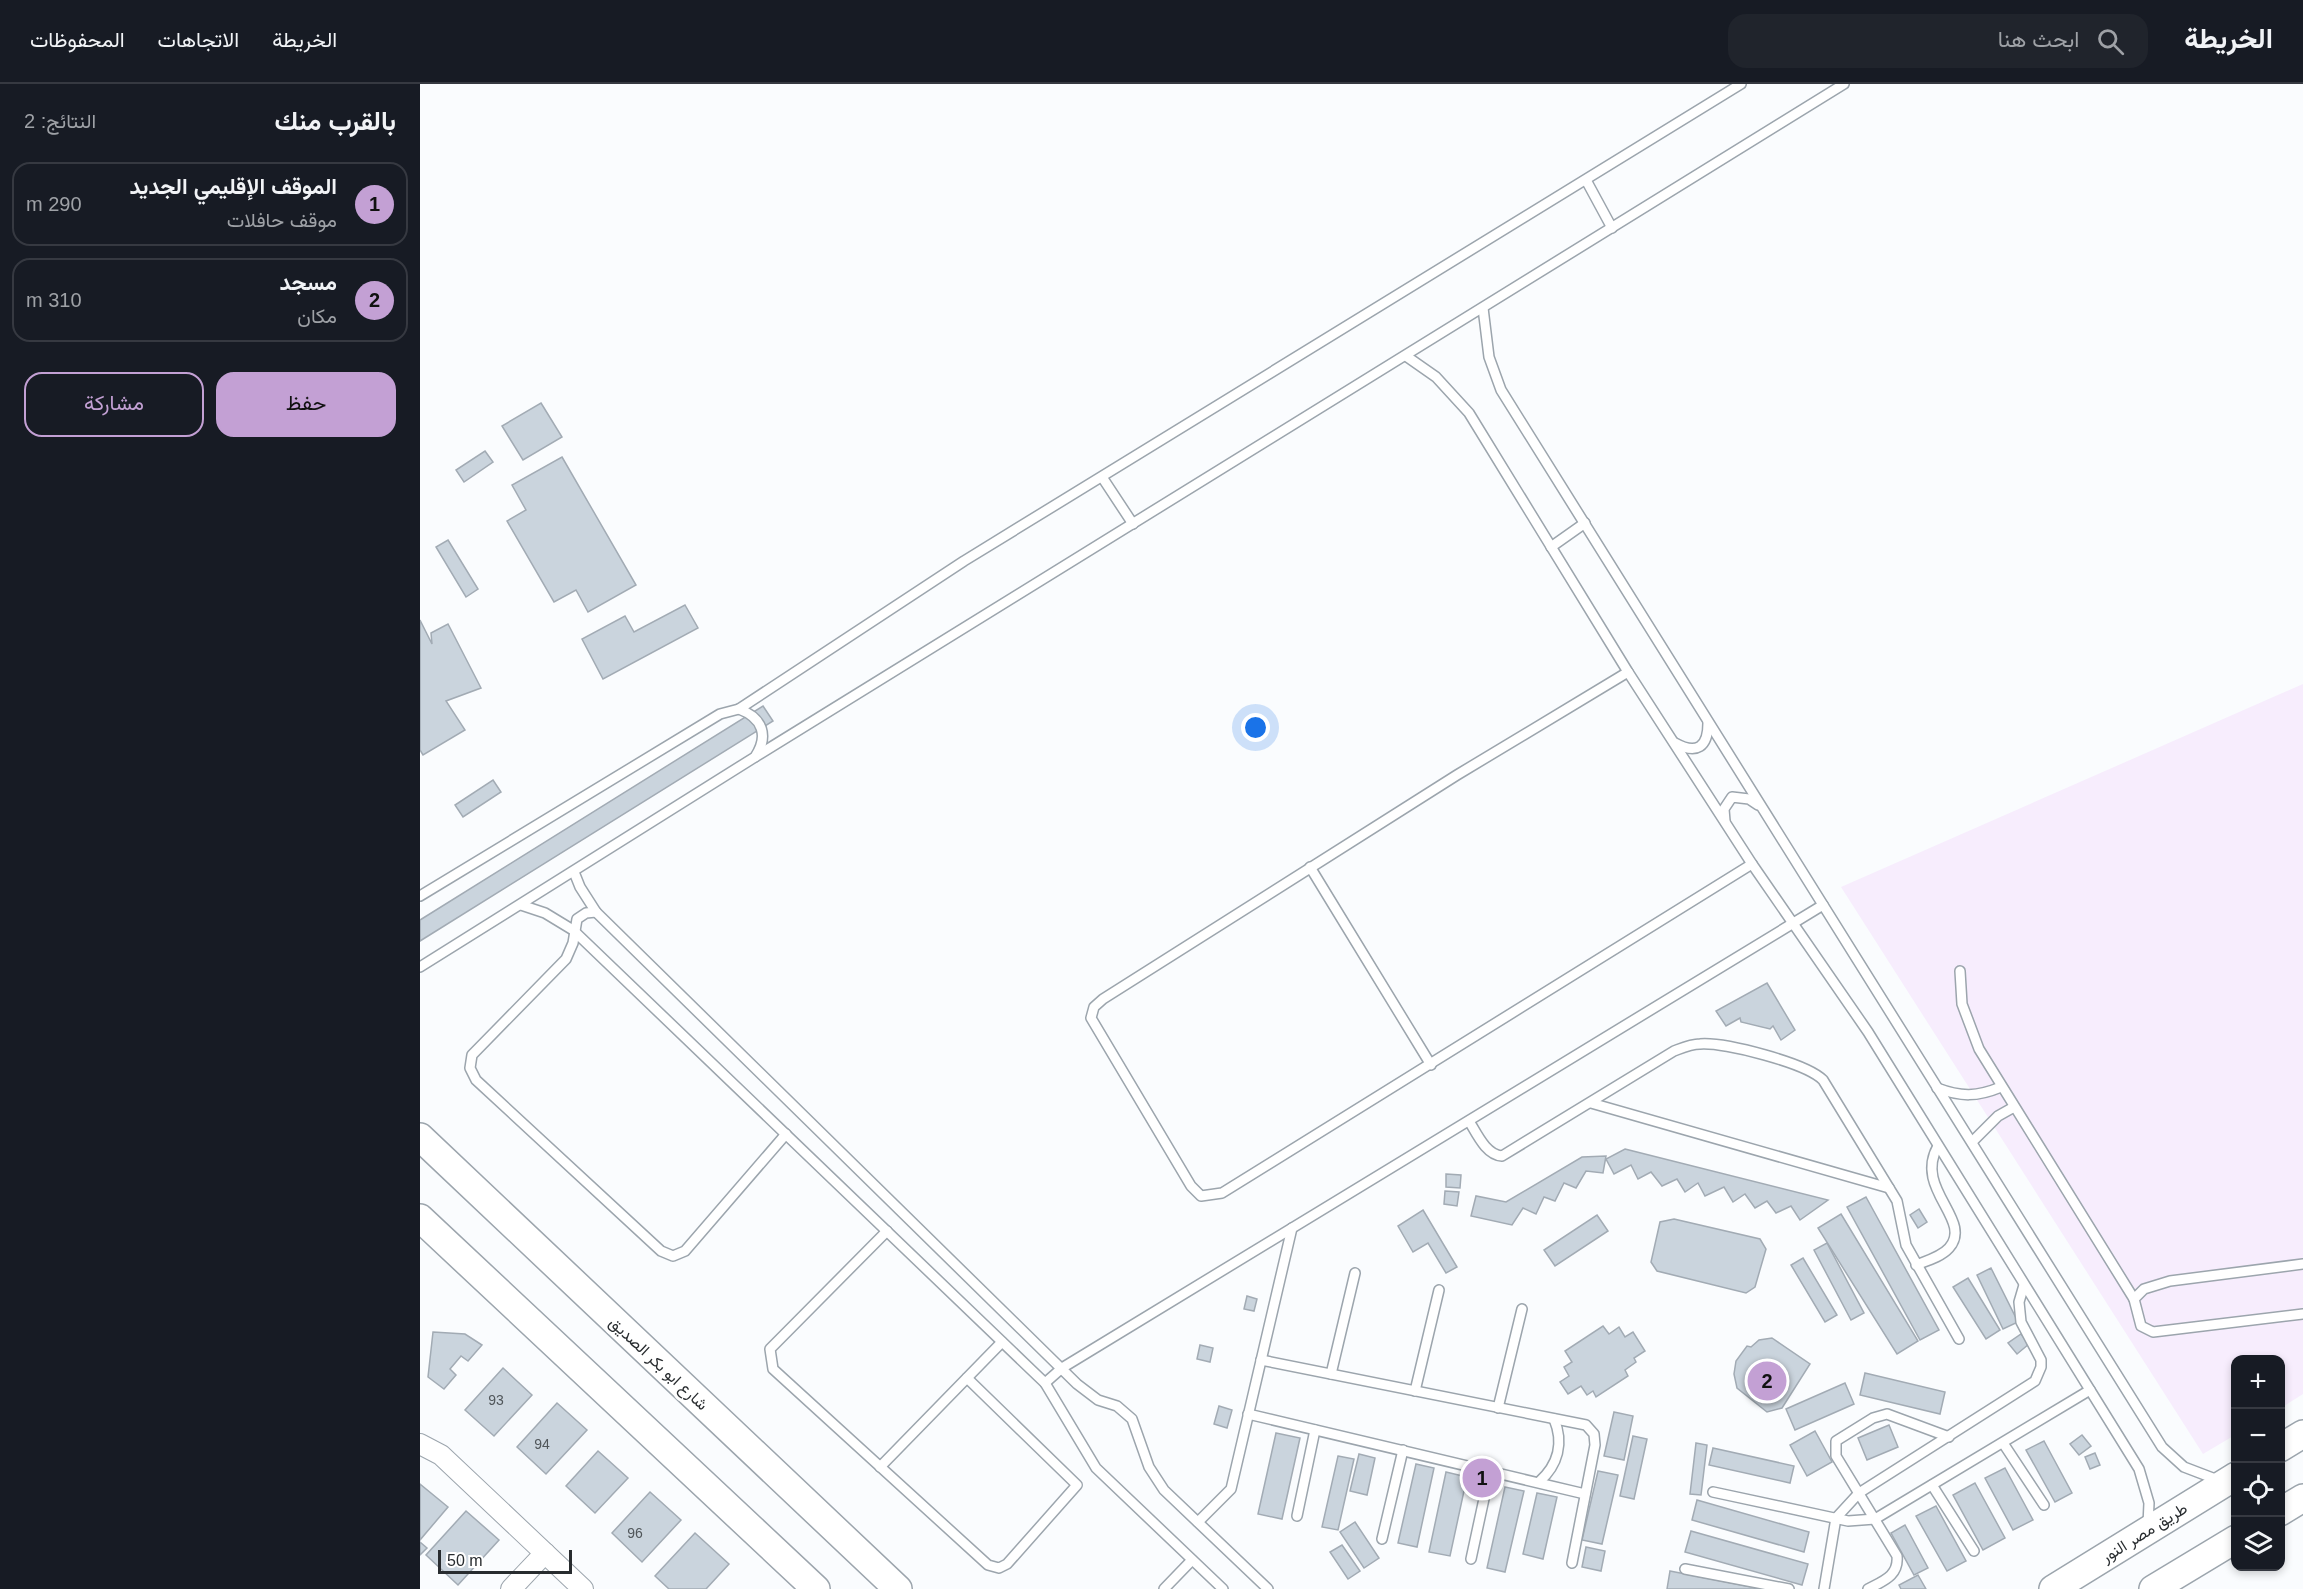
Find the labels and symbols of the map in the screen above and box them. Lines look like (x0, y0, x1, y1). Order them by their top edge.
your location (1241, 713, 1270, 742)
street label: شارع ابو بكر الصديق (604, 1313, 711, 1415)
pin: 2 (1748, 1358, 1786, 1404)
house number: 93 (488, 1392, 504, 1408)
house number: 94 (534, 1436, 550, 1452)
pin: 1 (1462, 1456, 1502, 1500)
street label: طريق مصر النور (2098, 1499, 2191, 1568)
house number: 96 (627, 1525, 643, 1541)
scale bar (438, 1547, 572, 1574)

